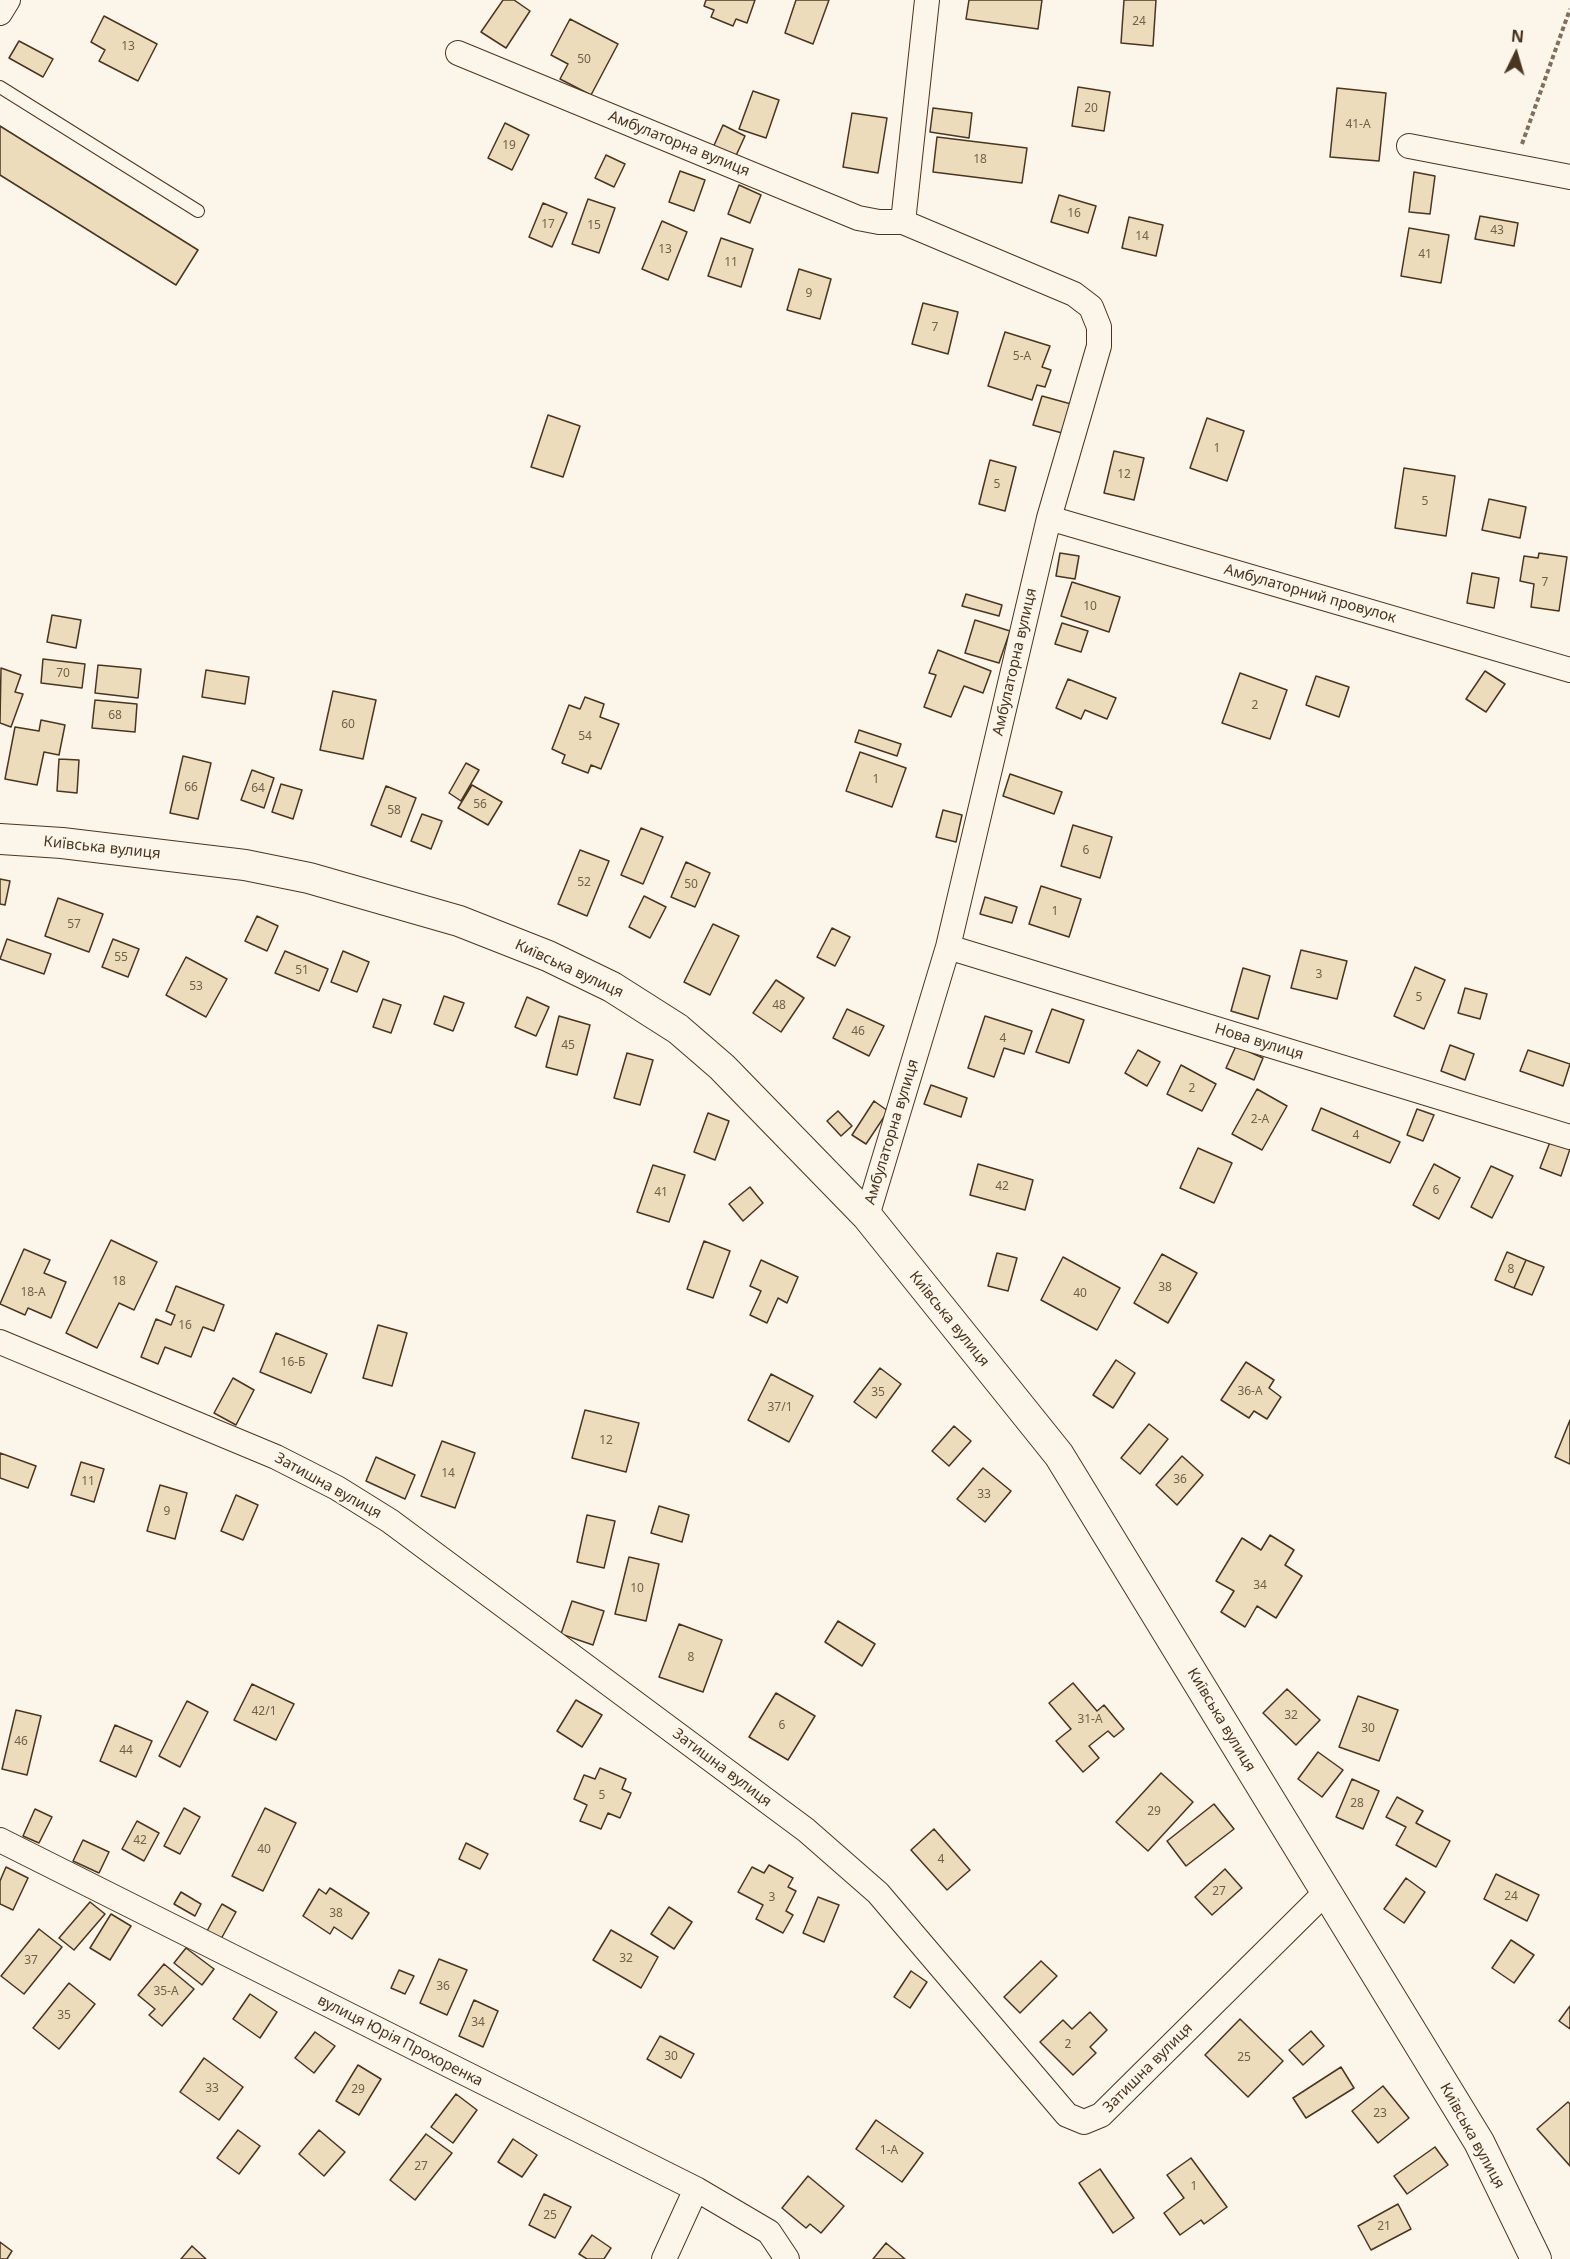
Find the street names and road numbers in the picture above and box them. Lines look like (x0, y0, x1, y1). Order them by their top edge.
street label: Амбулаторна вулиця (606, 107, 752, 181)
street label: Амбулаторний провулок (1222, 561, 1398, 627)
street label: Амбулаторна вулиця (989, 586, 1041, 738)
street label: Київська вулиця (43, 833, 161, 863)
street label: Київська вулиця (512, 936, 626, 1002)
street label: Нова вулиця (1212, 1020, 1306, 1064)
street label: Амбулаторна вулиця (861, 1057, 923, 1207)
street label: Київська вулиця (905, 1268, 993, 1370)
street label: Затишна вулиця (272, 1449, 384, 1523)
street label: Київська вулиця (1183, 1665, 1259, 1775)
street label: Затишна вулиця (669, 1725, 775, 1811)
street label: вулиця Юрія Прохоренка (314, 1991, 486, 2091)
street label: Затишна вулиця (1100, 2020, 1196, 2116)
street label: Київська вулиця (1436, 2080, 1508, 2192)

